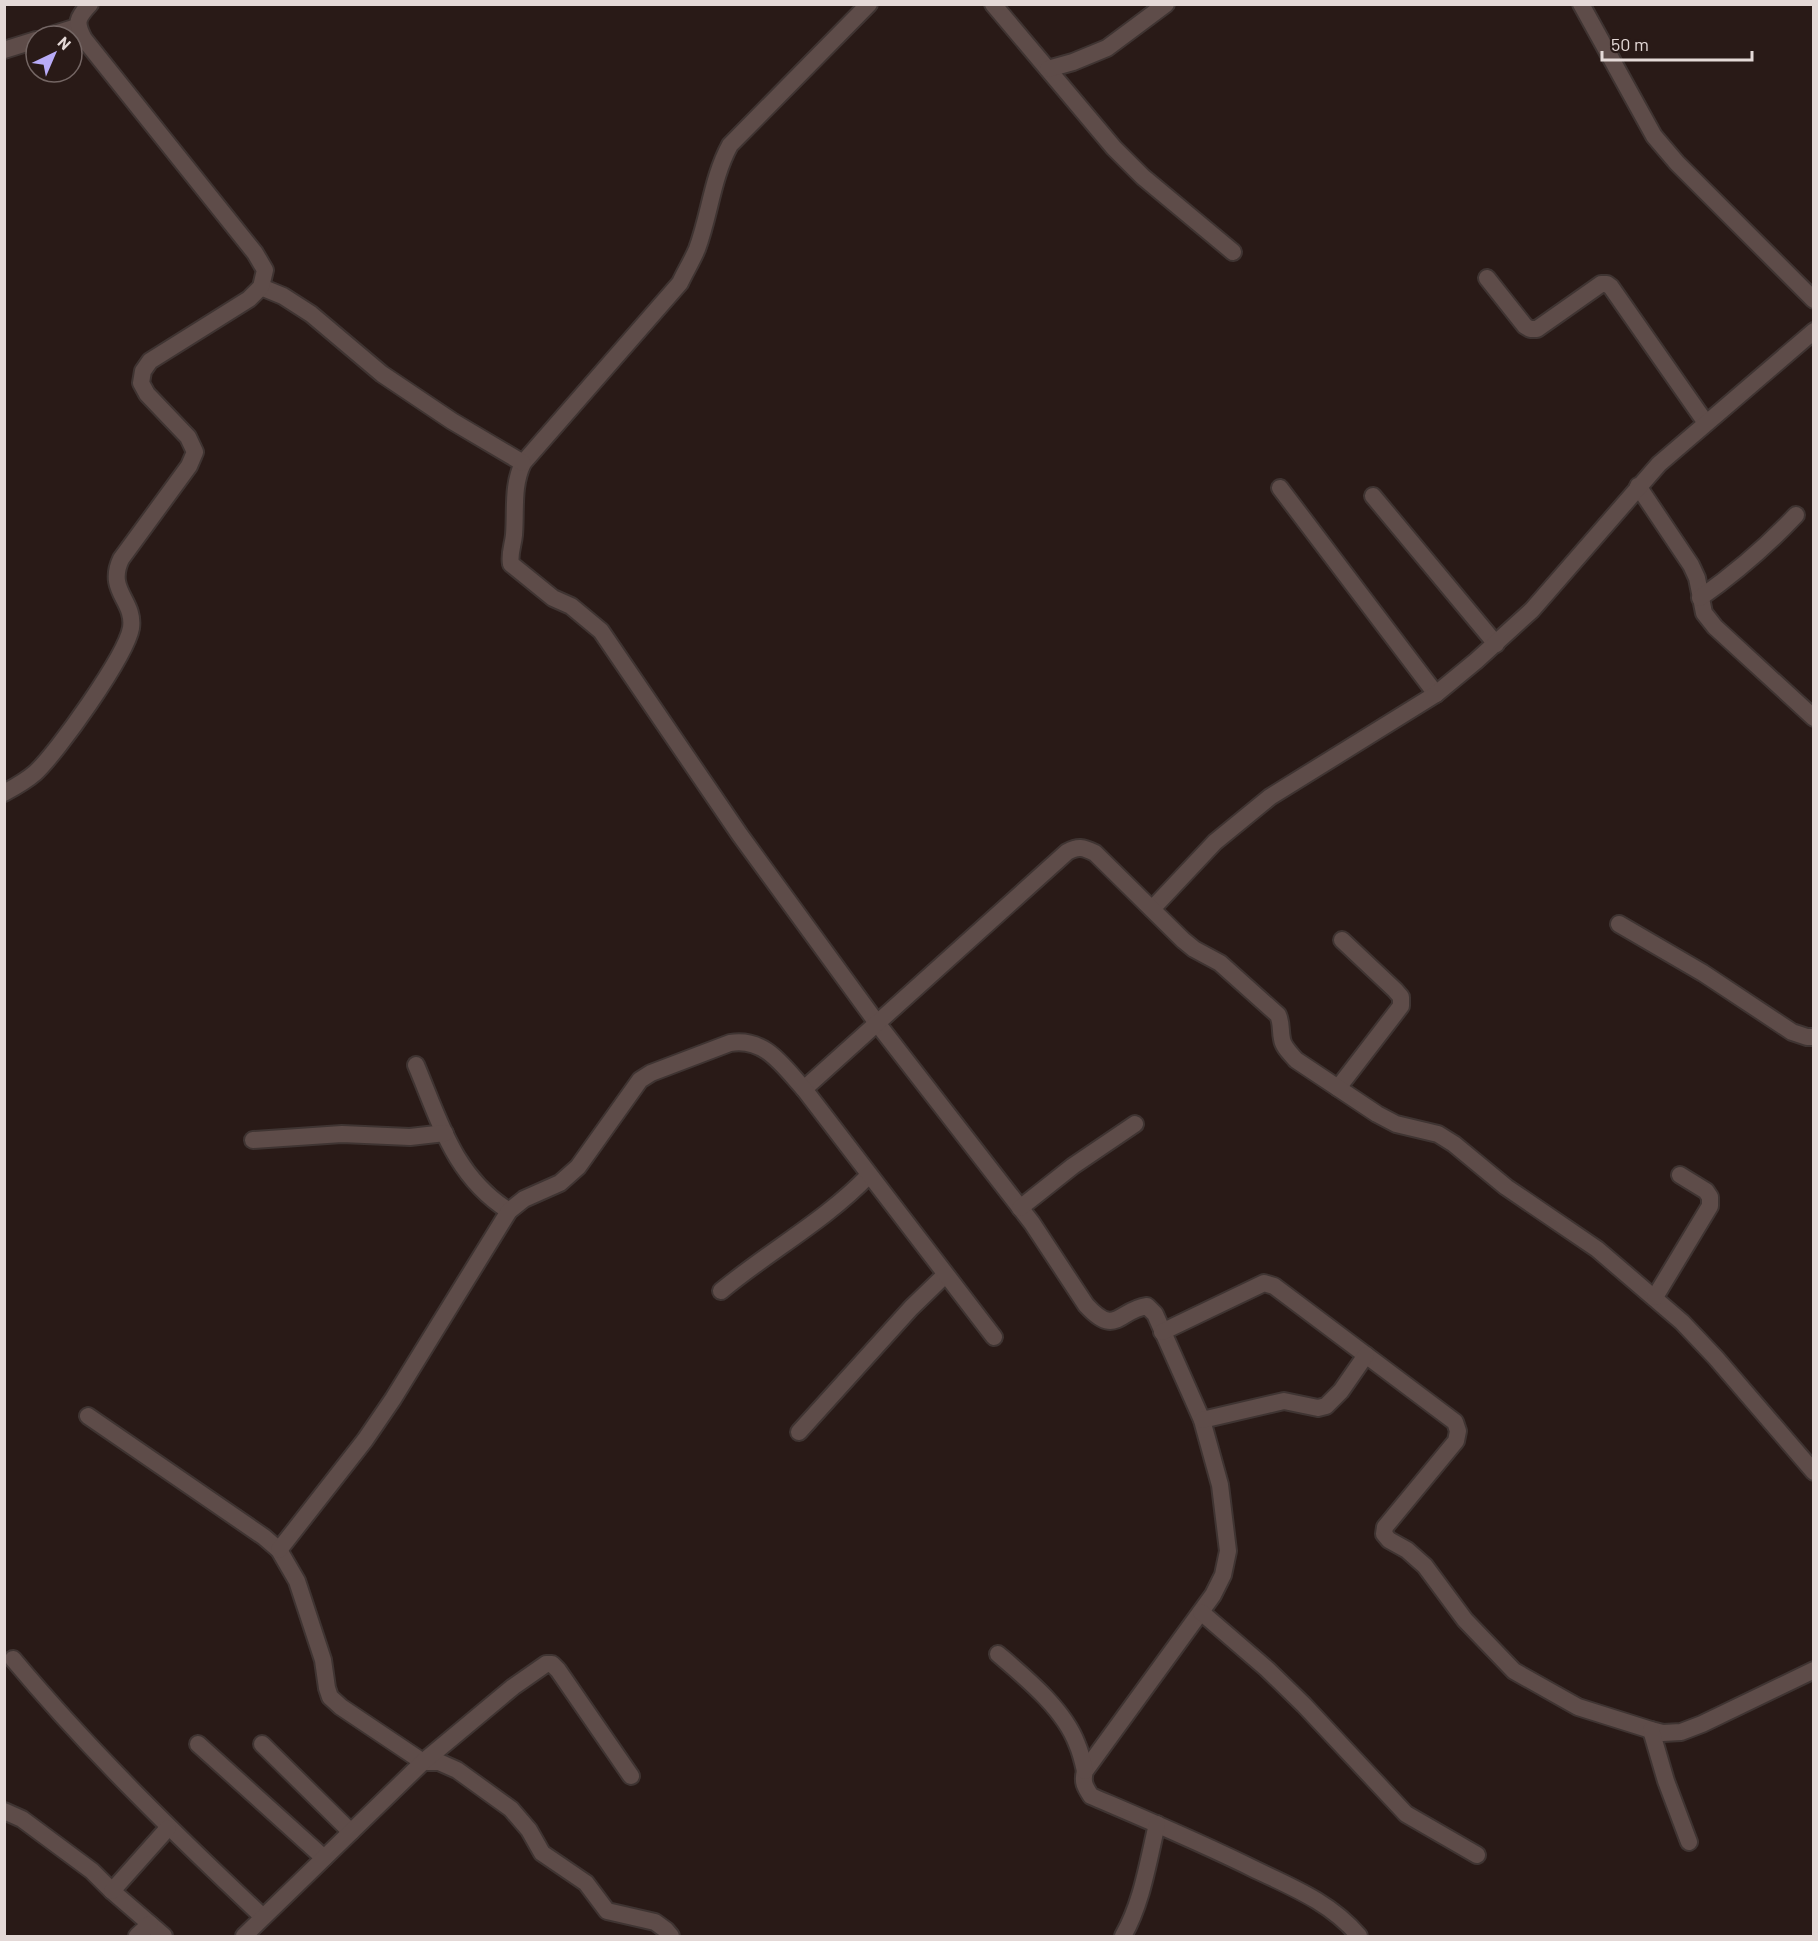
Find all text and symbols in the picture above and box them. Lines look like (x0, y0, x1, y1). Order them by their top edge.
north arrow (24, 24, 84, 84)
scale bar (1602, 24, 1752, 62)
text: N (54, 32, 75, 53)
text: 50 m (1611, 33, 1649, 55)

